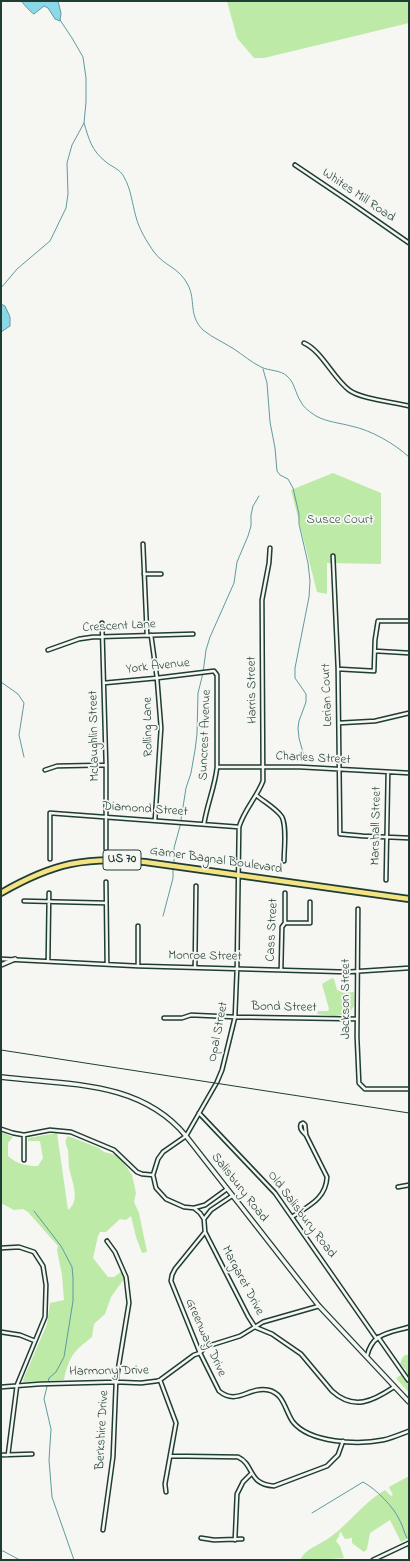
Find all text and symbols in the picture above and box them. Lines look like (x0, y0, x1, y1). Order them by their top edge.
street label: Whites Mill Road (318, 166, 398, 226)
park label: Susce Court (307, 513, 373, 529)
street label: Crescent Lane (82, 617, 156, 637)
street label: York Avenue (125, 656, 191, 678)
street label: Harris Street (245, 656, 261, 724)
street label: Lerian Court (319, 663, 337, 727)
street label: Suncrest Avenue (197, 689, 215, 781)
street label: McLaughlin Street (86, 690, 104, 782)
street label: Rolling Lane (141, 697, 157, 757)
street label: Charles Street (275, 749, 351, 769)
street label: Marshall Street (369, 786, 385, 866)
street label: Diamond Street (102, 799, 188, 821)
street label: Garner Bagnal Boulevard (149, 844, 283, 878)
road number: US 70 (103, 850, 141, 870)
street label: Cass Street (264, 898, 282, 962)
street label: Monroe Street (168, 949, 242, 965)
street label: Jackson Street (339, 959, 355, 1039)
street label: Bond Street (251, 1000, 317, 1016)
street label: Opal Street (206, 1001, 232, 1063)
street label: Salisbury Road (207, 1150, 271, 1226)
street label: Old Salisbury Road (263, 1168, 339, 1262)
street label: Margaret Drive (217, 1244, 267, 1318)
street label: Greenway Drive (181, 1297, 229, 1379)
street label: Harmony Drive (69, 1364, 149, 1380)
street label: Berkshire Drive (93, 1390, 113, 1470)

